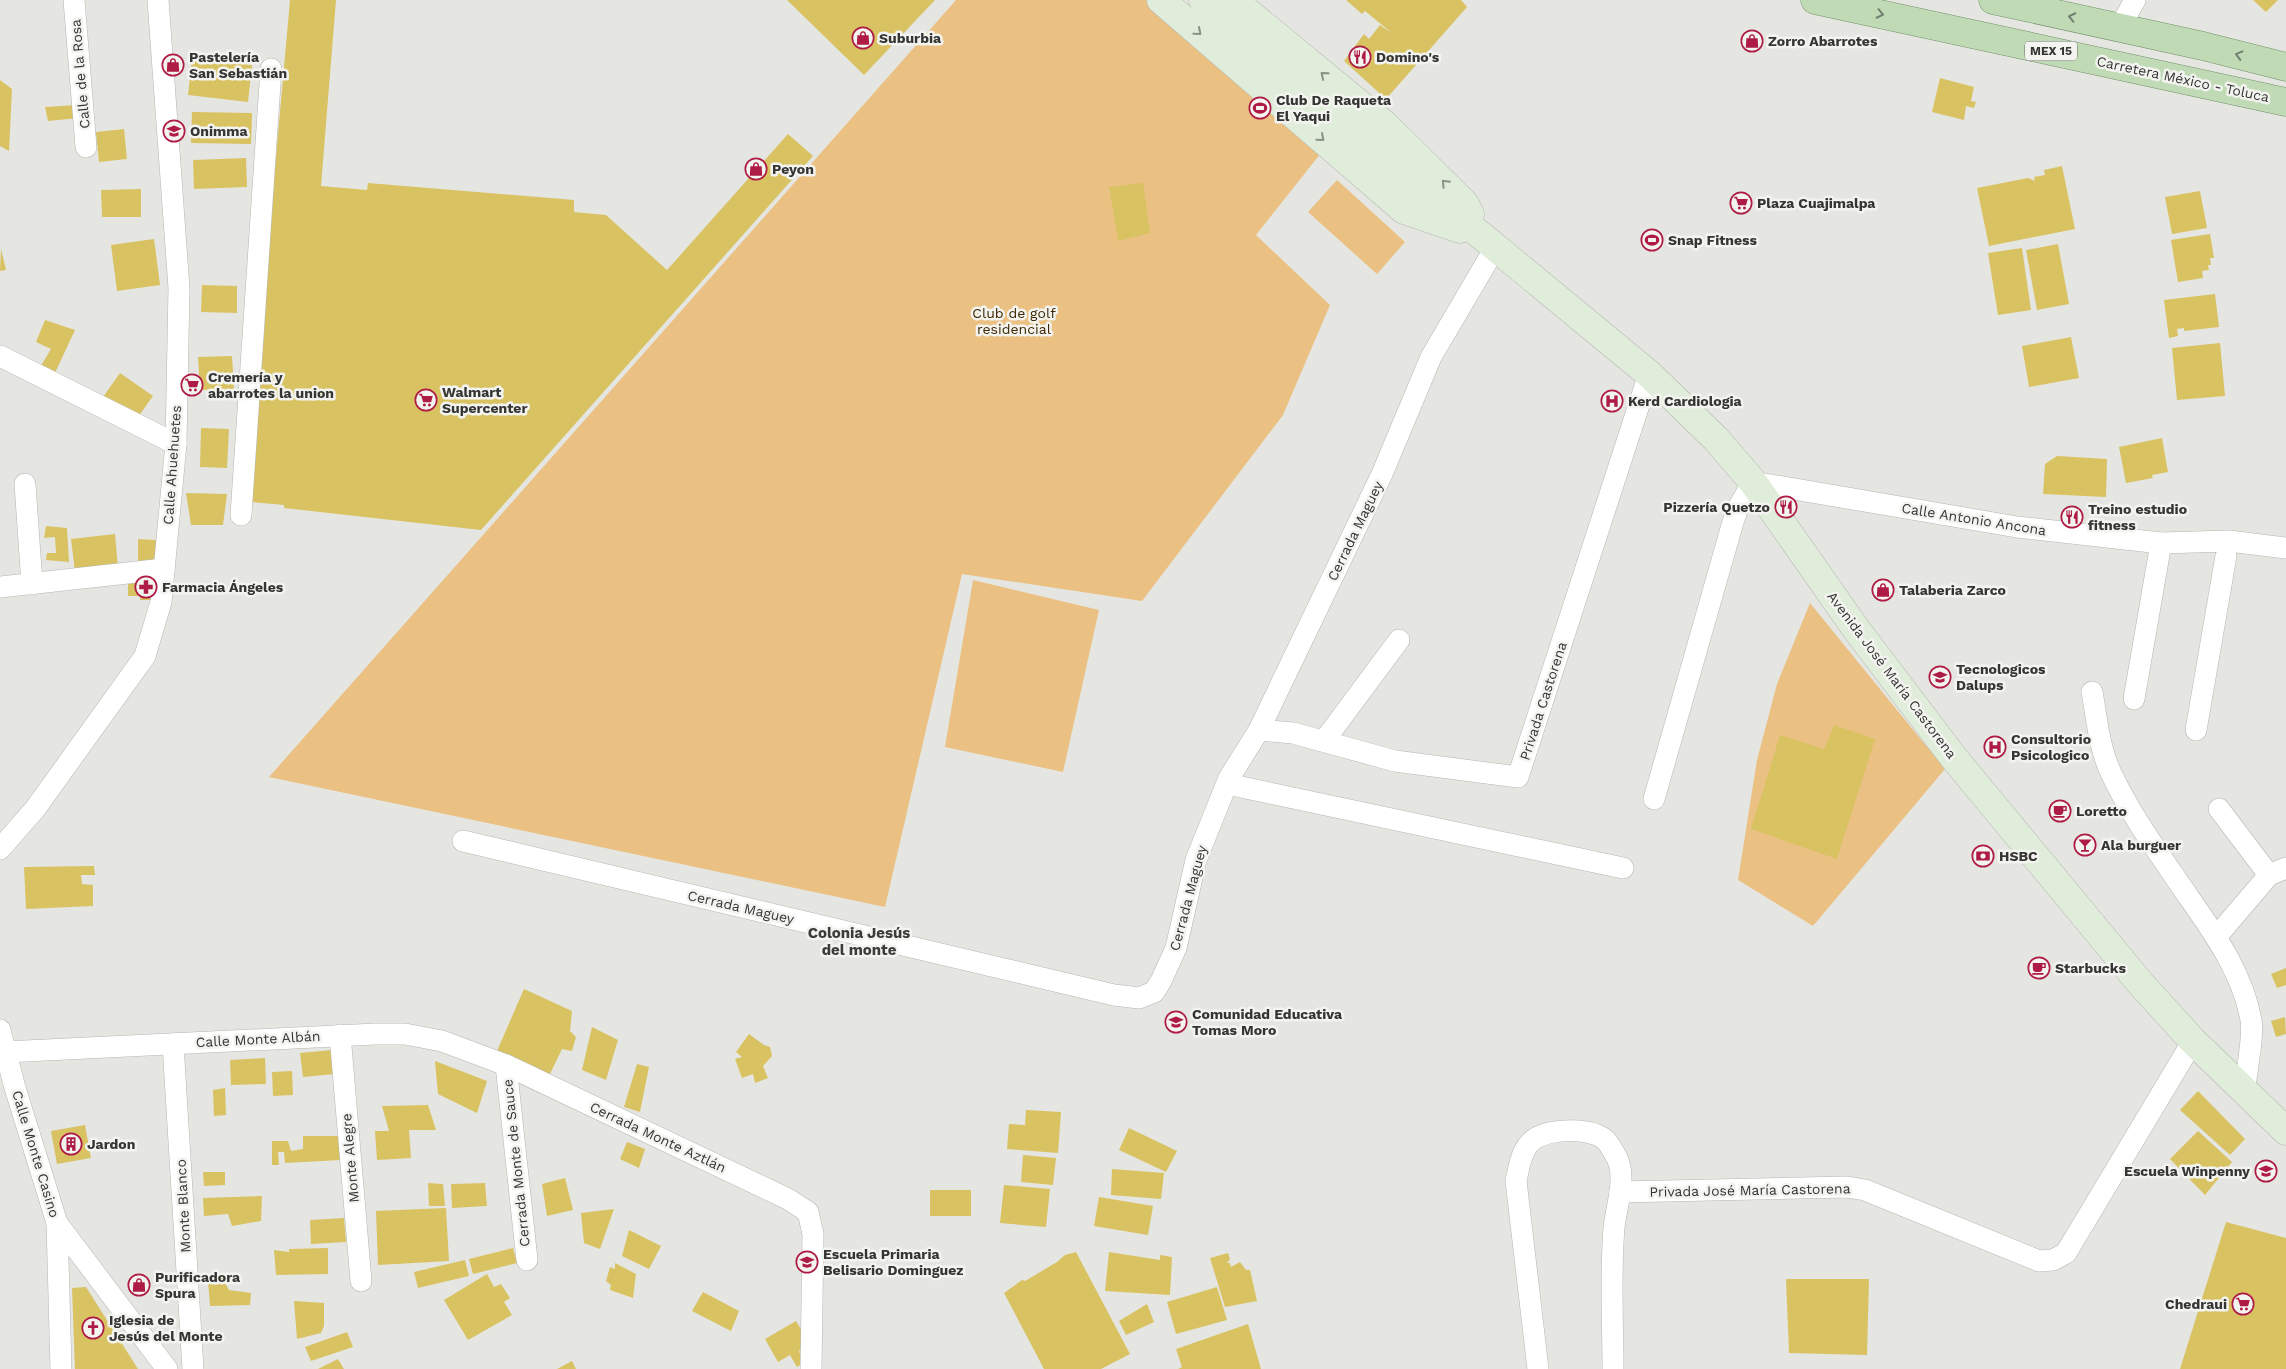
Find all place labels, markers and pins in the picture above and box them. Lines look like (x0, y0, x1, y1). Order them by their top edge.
shop icon: Suburbia (851, 26, 875, 50)
shop icon: Zorro Abarrotes (1740, 29, 1764, 53)
place label: Suburbia (879, 30, 942, 46)
place label: Zorro Abarrotes (1768, 33, 1878, 49)
restaurant icon: Domino's (1348, 45, 1372, 69)
place label: Pastelería San Sebastián (189, 49, 287, 81)
place label: Domino's (1376, 49, 1440, 65)
shop icon: Pastelería San Sebastián (161, 53, 185, 77)
place label: Club De Raqueta El Yaqui (1276, 92, 1392, 124)
sports icon: Club De Raqueta El Yaqui (1248, 96, 1272, 120)
school or university icon: Onimma (162, 119, 186, 143)
place label: Onimma (190, 123, 248, 139)
shop icon: Peyon (744, 157, 768, 181)
place label: Peyon (772, 161, 814, 177)
supermarket icon: Plaza Cuajimalpa (1729, 191, 1753, 215)
place label: Plaza Cuajimalpa (1757, 195, 1876, 211)
sports icon: Snap Fitness (1640, 228, 1664, 252)
place label: Snap Fitness (1668, 232, 1758, 248)
place label: Cremería y abarrotes la union (208, 369, 334, 401)
supermarket icon: Cremería y abarrotes la union (180, 373, 204, 397)
place label: Walmart Supercenter (442, 384, 527, 416)
supermarket icon: Walmart Supercenter (414, 388, 438, 412)
hospital icon: Kerd Cardiologia (1600, 389, 1624, 413)
place label: Kerd Cardiologia (1628, 393, 1743, 409)
restaurant icon: Pizzería Quetzo (1774, 495, 1798, 519)
place label: Pizzería Quetzo (1663, 499, 1770, 515)
place label: Treino estudio fitness (2088, 501, 2187, 533)
restaurant icon: Treino estudio fitness (2060, 505, 2084, 529)
pharmacy icon: Farmacia Ángeles (134, 575, 158, 599)
shop icon: Talaberia Zarco (1871, 578, 1895, 602)
place label: Farmacia Ángeles (162, 579, 284, 595)
place label: Talaberia Zarco (1899, 582, 2006, 598)
place label: Tecnologicos Dalups (1956, 661, 2046, 693)
school or university icon: Tecnologicos Dalups (1928, 665, 1952, 689)
place label: Consultorio Psicologico (2011, 731, 2091, 763)
hospital icon: Consultorio Psicologico (1983, 735, 2007, 759)
cafe icon: Loretto (2048, 799, 2072, 823)
place label: Loretto (2076, 803, 2127, 819)
bar icon: Ala burguer (2073, 833, 2097, 857)
place label: Ala burguer (2101, 837, 2181, 853)
bank icon: HSBC (1971, 844, 1995, 868)
place label: HSBC (1999, 848, 2038, 864)
cafe icon: Starbucks (2027, 956, 2051, 980)
place label: Starbucks (2055, 960, 2126, 976)
place label: Comunidad Educativa Tomas Moro (1192, 1006, 1343, 1038)
school or university icon: Comunidad Educativa Tomas Moro (1164, 1010, 1188, 1034)
building icon: Jardon (59, 1132, 83, 1156)
place label: Jardon (87, 1136, 135, 1152)
school or university icon: Escuela Winpenny (2254, 1159, 2278, 1183)
place label: Escuela Winpenny (2124, 1163, 2250, 1179)
place label: Escuela Primaria Belisario Dominguez (823, 1246, 964, 1278)
school or university icon: Escuela Primaria Belisario Dominguez (795, 1250, 819, 1274)
place label: Purificadora Spura (155, 1269, 241, 1301)
shop icon: Purificadora Spura (127, 1273, 151, 1297)
supermarket icon: Chedraui (2231, 1292, 2255, 1316)
place label: Chedraui (2165, 1296, 2227, 1312)
place label: Iglesia de Jesús del Monte (109, 1312, 223, 1344)
church icon: Iglesia de Jesús del Monte (81, 1316, 105, 1340)

